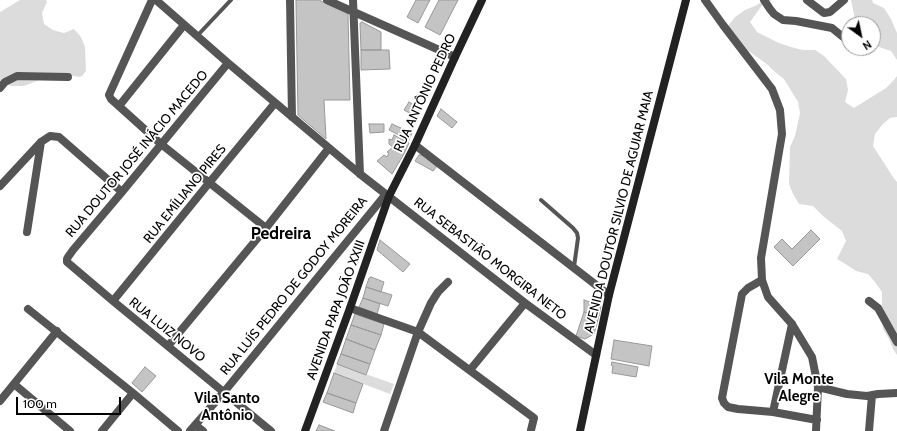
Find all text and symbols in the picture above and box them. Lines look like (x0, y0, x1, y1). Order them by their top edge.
north arrow (841, 16, 881, 56)
street label: RUA ANTÔNIO PEDRO (391, 31, 459, 155)
text: N (860, 37, 874, 53)
street label: RUA DOUTOR JOSÉ INÁCIO MACEDO (63, 67, 211, 241)
street label: AVENIDA DOUTOR SILVIO DE AGUIAR MAIA (581, 89, 657, 335)
street label: RUA EMÍLIANO PIRES (140, 142, 230, 246)
street label: RUA LUÍS PEDRO DE GODOY MOREIRA (217, 194, 371, 378)
street label: RUA SEBASTIÃO MORGIRA NETO (411, 195, 569, 323)
district label: Pedreira (251, 224, 311, 244)
street label: AVENIDA PAPA JOÃO XXIII (303, 238, 369, 382)
street label: RUA LUIZ NOVO (126, 294, 208, 366)
district label: Vila Monte Alegre (764, 371, 834, 406)
scale bar (18, 389, 123, 415)
district label: Vila Santo Antônio (194, 390, 260, 425)
text: 100 m (23, 396, 57, 411)

